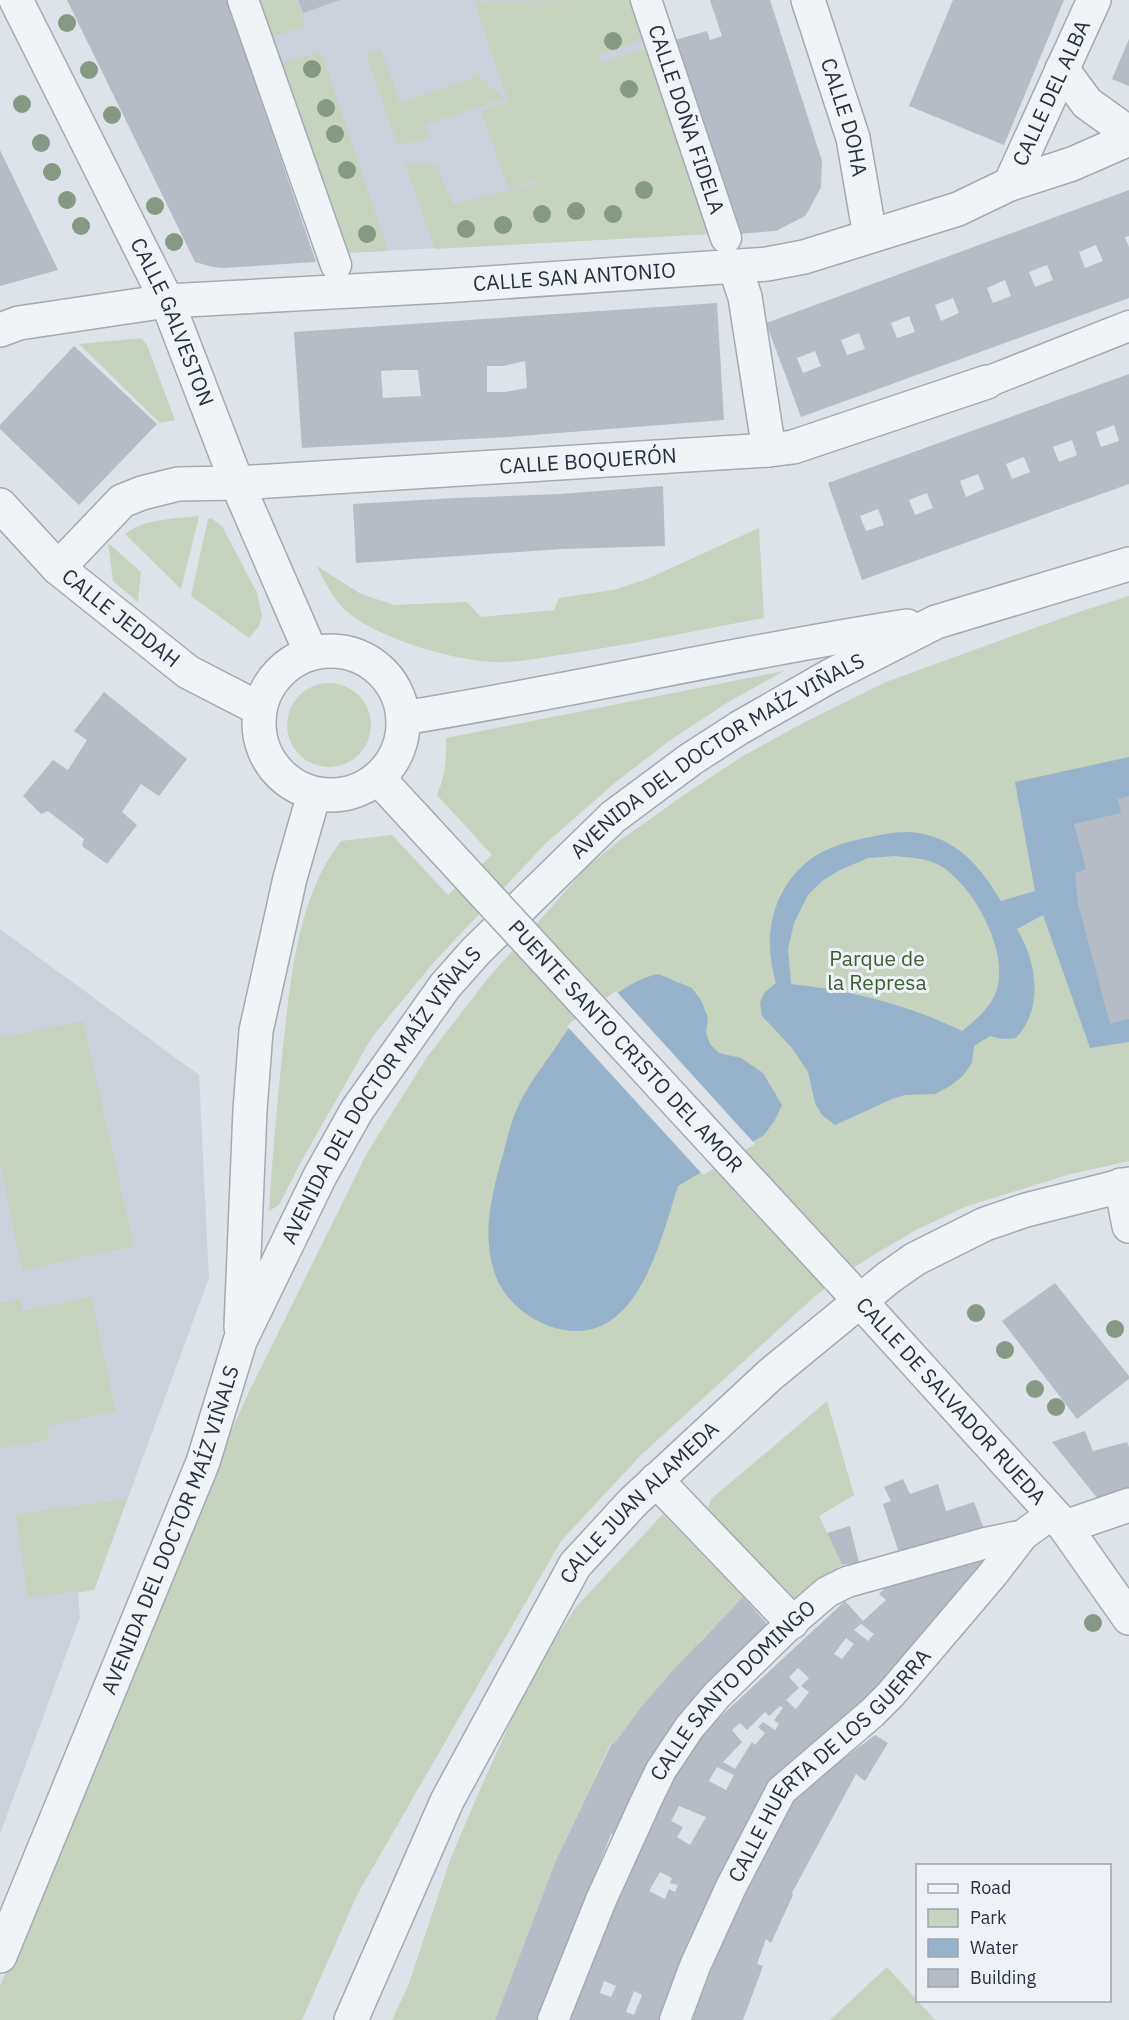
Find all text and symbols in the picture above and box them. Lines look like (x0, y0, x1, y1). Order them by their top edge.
street label: CALLE DEL ALBA (1005, 15, 1096, 170)
street label: CALLE DOÑA FIDELA (642, 21, 732, 217)
street label: CALLE DOHA (815, 54, 874, 179)
street label: CALLE GALVESTON (124, 233, 221, 410)
street label: CALLE SAN ANTONIO (472, 255, 677, 297)
street label: CALLE BOQUERÓN (498, 441, 678, 480)
street label: CALLE JEDDAH (56, 562, 186, 673)
street label: AVENIDA DEL DOCTOR MAÍZ VIÑALS (564, 646, 869, 864)
street label: PUENTE SANTO CRISTO DEL AMOR (503, 913, 750, 1178)
street label: AVENIDA DEL DOCTOR MAÍZ VIÑALS (274, 940, 487, 1248)
park label: Parque de la Represa (827, 944, 927, 996)
street label: CALLE DE SALVADOR RUEDA (850, 1291, 1053, 1510)
street label: AVENIDA DEL DOCTOR MAÍZ VIÑALS (94, 1362, 245, 1698)
street label: CALLE JUAN ALAMEDA (553, 1415, 724, 1588)
street label: CALLE SANTO DOMINGO (643, 1593, 821, 1785)
street label: CALLE HUERTA DE LOS GUERRA (721, 1642, 937, 1887)
legend (916, 1864, 1111, 2002)
text: Road (970, 1876, 1011, 1899)
text: Park (970, 1906, 1007, 1929)
text: Water (970, 1936, 1019, 1959)
text: Building (970, 1966, 1037, 1989)

